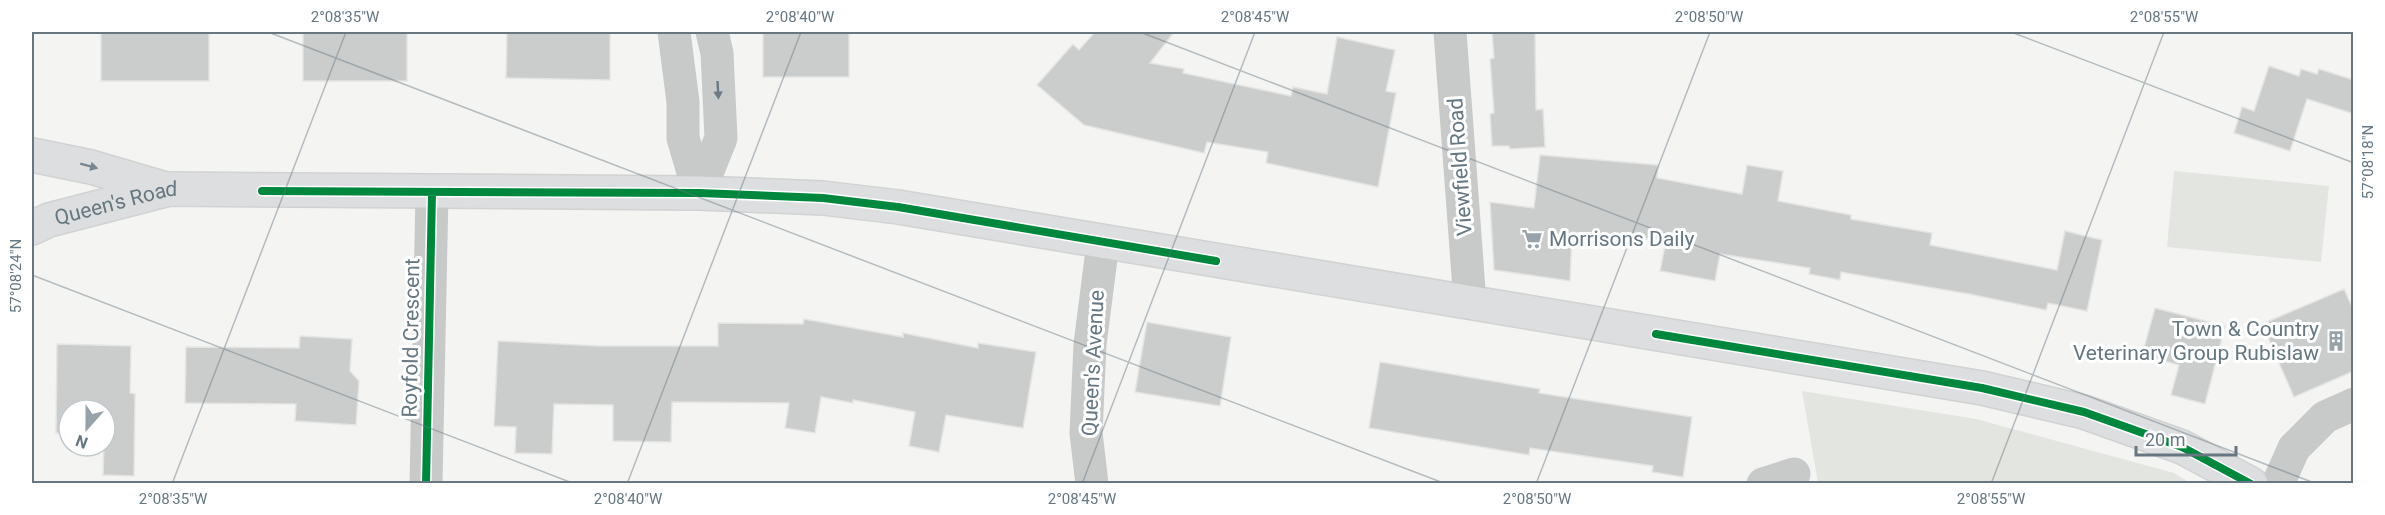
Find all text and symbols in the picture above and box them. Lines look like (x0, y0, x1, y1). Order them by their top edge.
text: 2°08'35"W (311, 8, 379, 26)
text: 2°08'40"W (766, 8, 834, 26)
text: 2°08'45"W (1221, 8, 1289, 26)
text: 2°08'50"W (1675, 8, 1743, 26)
text: 2°08'55"W (2130, 8, 2198, 26)
one-way arrow (714, 80, 723, 99)
street label: Viewfield Road (1443, 97, 1477, 237)
text: 57°08'18"N (2359, 125, 2377, 199)
one-way arrow (80, 162, 98, 172)
street label: Queen's Road (52, 177, 177, 230)
supermarket icon: Morrisons Daily (1520, 227, 1544, 251)
place label: Morrisons Daily (1549, 227, 1695, 251)
text: 57°08'24"N (7, 239, 25, 313)
street label: Royfold Crescent (398, 258, 424, 418)
street label: Queen's Avenue (1077, 289, 1109, 437)
place label: Town & Country Veterinary Group Rubislaw (2073, 317, 2319, 365)
building icon: Town & Country Veterinary Group Rubislaw (2324, 329, 2348, 353)
north arrow (57, 398, 117, 458)
scale bar (2136, 419, 2236, 457)
text: 20 m (2145, 429, 2185, 450)
text: N (73, 431, 90, 452)
text: 2°08'35"W (139, 490, 207, 508)
text: 2°08'40"W (594, 490, 662, 508)
text: 2°08'45"W (1048, 490, 1116, 508)
text: 2°08'50"W (1503, 490, 1571, 508)
text: 2°08'55"W (1957, 490, 2025, 508)

